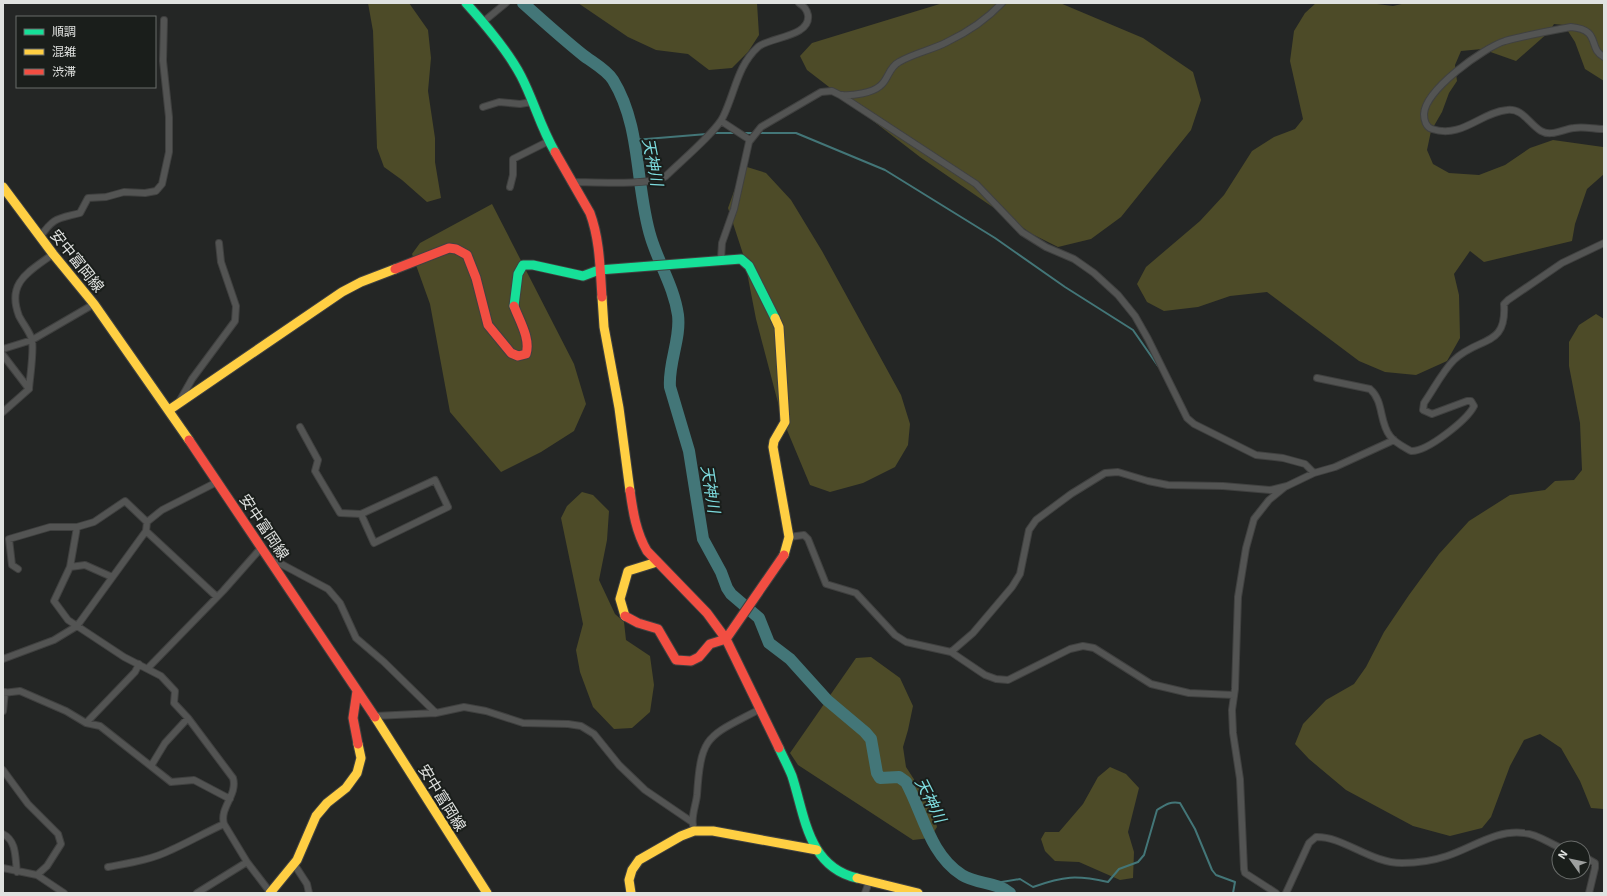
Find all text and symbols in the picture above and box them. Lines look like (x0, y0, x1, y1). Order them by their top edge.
legend (16, 16, 156, 88)
text: 順調 (52, 24, 76, 38)
text: 混雑 (52, 44, 76, 58)
text: 渋滞 (52, 64, 76, 78)
water label: 天神川 (640, 137, 668, 189)
street label: 安中富岡線 (47, 226, 108, 295)
water label: 天神川 (698, 464, 725, 516)
street label: 安中富岡線 (236, 490, 293, 563)
street label: 安中富岡線 (415, 761, 470, 834)
water label: 天神川 (912, 774, 952, 827)
north arrow (1551, 840, 1591, 880)
text: N (1555, 847, 1570, 861)

